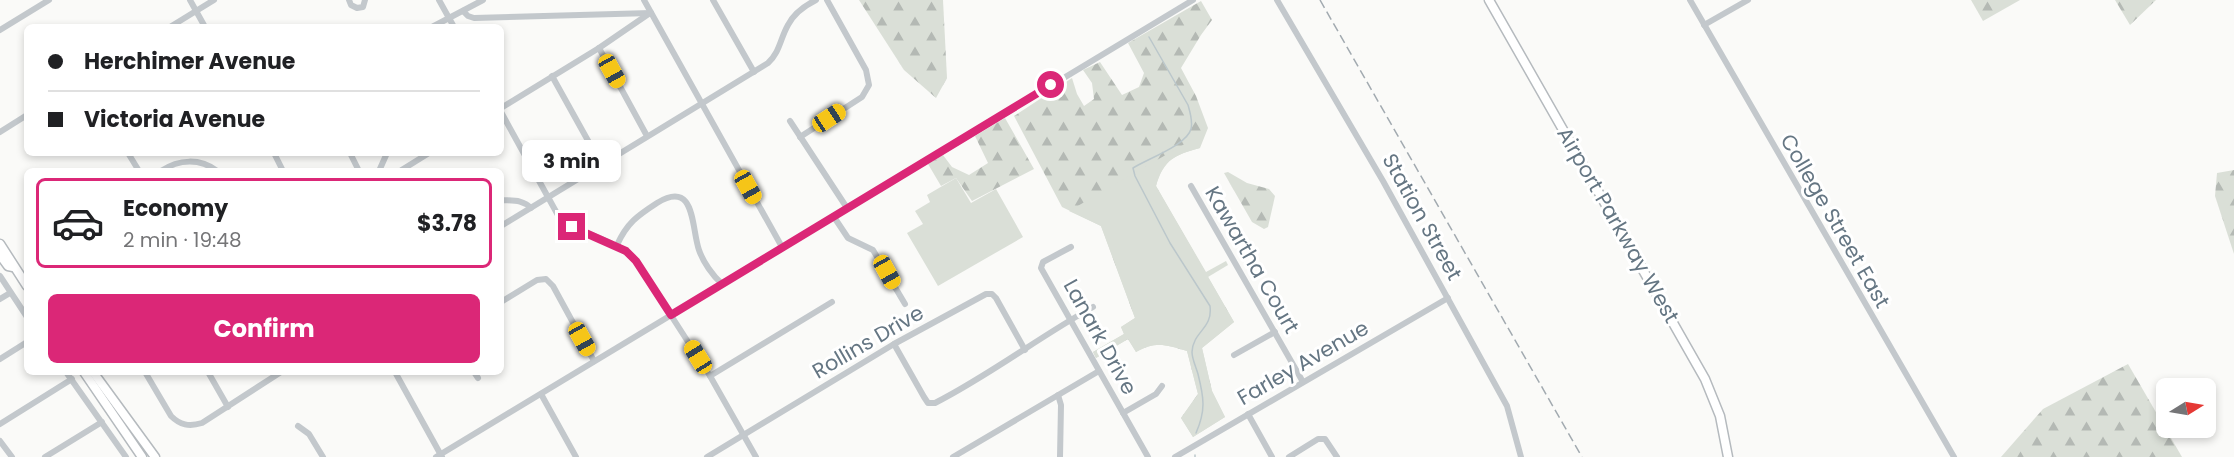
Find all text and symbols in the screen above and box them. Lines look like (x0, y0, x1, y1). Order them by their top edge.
text: Herchimer Avenue (84, 46, 295, 77)
car (595, 51, 629, 91)
route start (1037, 71, 1064, 98)
car (809, 101, 849, 135)
text: Victoria Avenue (84, 104, 265, 135)
street label: Airport Parkway West (1550, 121, 1686, 328)
street label: College Street East (1774, 128, 1897, 313)
callout: 3 min (522, 140, 622, 182)
text: 3 min (543, 147, 600, 175)
street label: Station Street (1376, 148, 1469, 285)
car (731, 167, 765, 207)
street label: Kawartha Court (1199, 181, 1306, 339)
text: Economy (123, 193, 228, 224)
icon: car (51, 196, 105, 250)
text: $3.78 (417, 208, 477, 239)
route end (558, 213, 585, 240)
text: 2 min · 19:48 (123, 226, 242, 254)
car (870, 252, 904, 292)
street label: Lanark Drive (1057, 274, 1144, 400)
button: Confirm (48, 294, 480, 363)
street label: Rollins Drive (807, 298, 929, 385)
street label: Farley Avenue (1232, 313, 1374, 412)
car (565, 319, 599, 359)
car (681, 337, 715, 377)
north arrow (2156, 378, 2216, 438)
map controls (2156, 378, 2216, 438)

